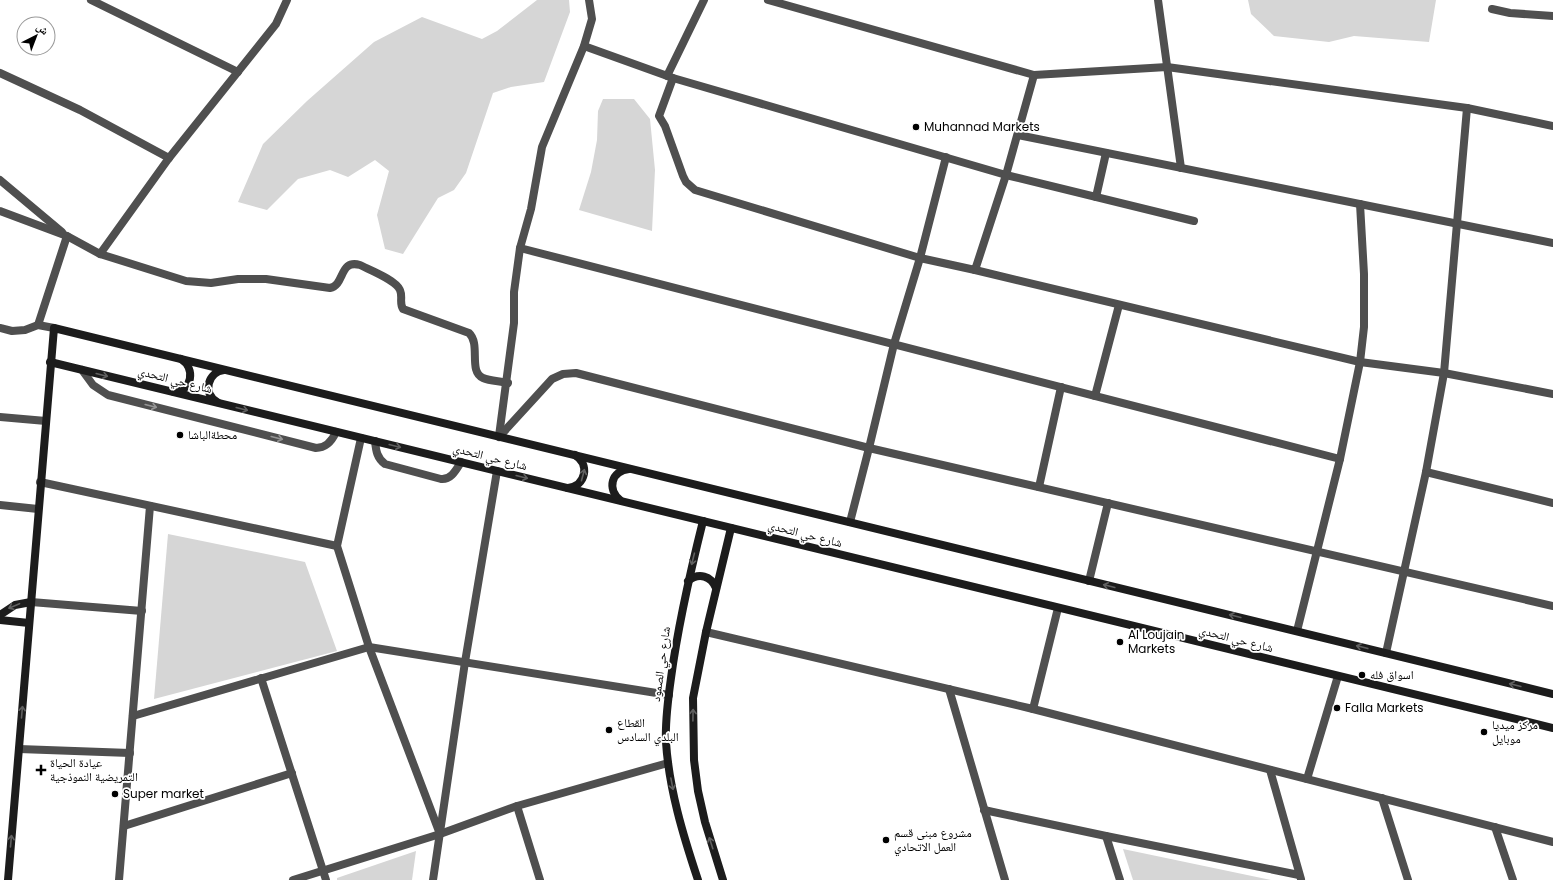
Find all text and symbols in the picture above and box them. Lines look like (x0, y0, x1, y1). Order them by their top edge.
north arrow (16, 16, 56, 56)
text: ش (33, 19, 53, 39)
place label: Muhannad Markets (924, 118, 1040, 135)
marker: Muhannad Markets (911, 122, 921, 132)
street label: شارع حي التحدي (136, 362, 214, 399)
one-way arrow (95, 371, 108, 379)
one-way arrow (144, 403, 157, 410)
one-way arrow (235, 405, 248, 413)
place label: محطةالباشا (188, 426, 237, 443)
marker: محطةالباشا (175, 430, 185, 440)
one-way arrow (270, 435, 283, 442)
street label: شارع حي التحدي (451, 439, 529, 476)
one-way arrow (388, 443, 401, 451)
one-way arrow (580, 468, 587, 481)
one-way arrow (515, 474, 528, 481)
street label: شارع حي التحدي (766, 516, 844, 553)
one-way arrow (689, 552, 697, 565)
one-way arrow (1103, 581, 1116, 589)
one-way arrow (9, 603, 21, 610)
one-way arrow (1229, 612, 1242, 620)
street label: شارع حي التحدي (1197, 621, 1275, 658)
street label: شارع حي الصمود (647, 625, 676, 703)
place label: Al Loujain Markets (1128, 626, 1185, 657)
marker: Al Loujain Markets (1115, 637, 1125, 647)
one-way arrow (1355, 642, 1368, 650)
place label: اسواق فله (1370, 666, 1414, 683)
marker: اسواق فله (1357, 670, 1367, 680)
one-way arrow (1509, 680, 1522, 688)
place label: Falla Markets (1345, 699, 1424, 716)
marker: Falla Markets (1332, 703, 1342, 713)
one-way arrow (19, 706, 26, 719)
one-way arrow (689, 709, 697, 722)
place label: القطاع البلدي السادس (617, 714, 679, 747)
place label: مركز ميديا موبايل (1492, 716, 1538, 747)
marker: القطاع البلدي السادس (604, 725, 614, 735)
marker: مركز ميديا موبايل (1479, 727, 1489, 737)
place label: عيادة الحياة التمريضية النموذجية (50, 754, 138, 785)
marker: عيادة الحياة التمريضية النموذجية (35, 764, 47, 776)
one-way arrow (668, 777, 676, 790)
place label: Super market (123, 785, 204, 802)
marker: Super market (110, 789, 120, 799)
place label: مشروع مبنى قسم العمل الاتحادي (894, 824, 972, 857)
one-way arrow (8, 835, 15, 848)
marker: مشروع مبنى قسم العمل الاتحادي (881, 835, 891, 845)
one-way arrow (707, 836, 714, 849)

